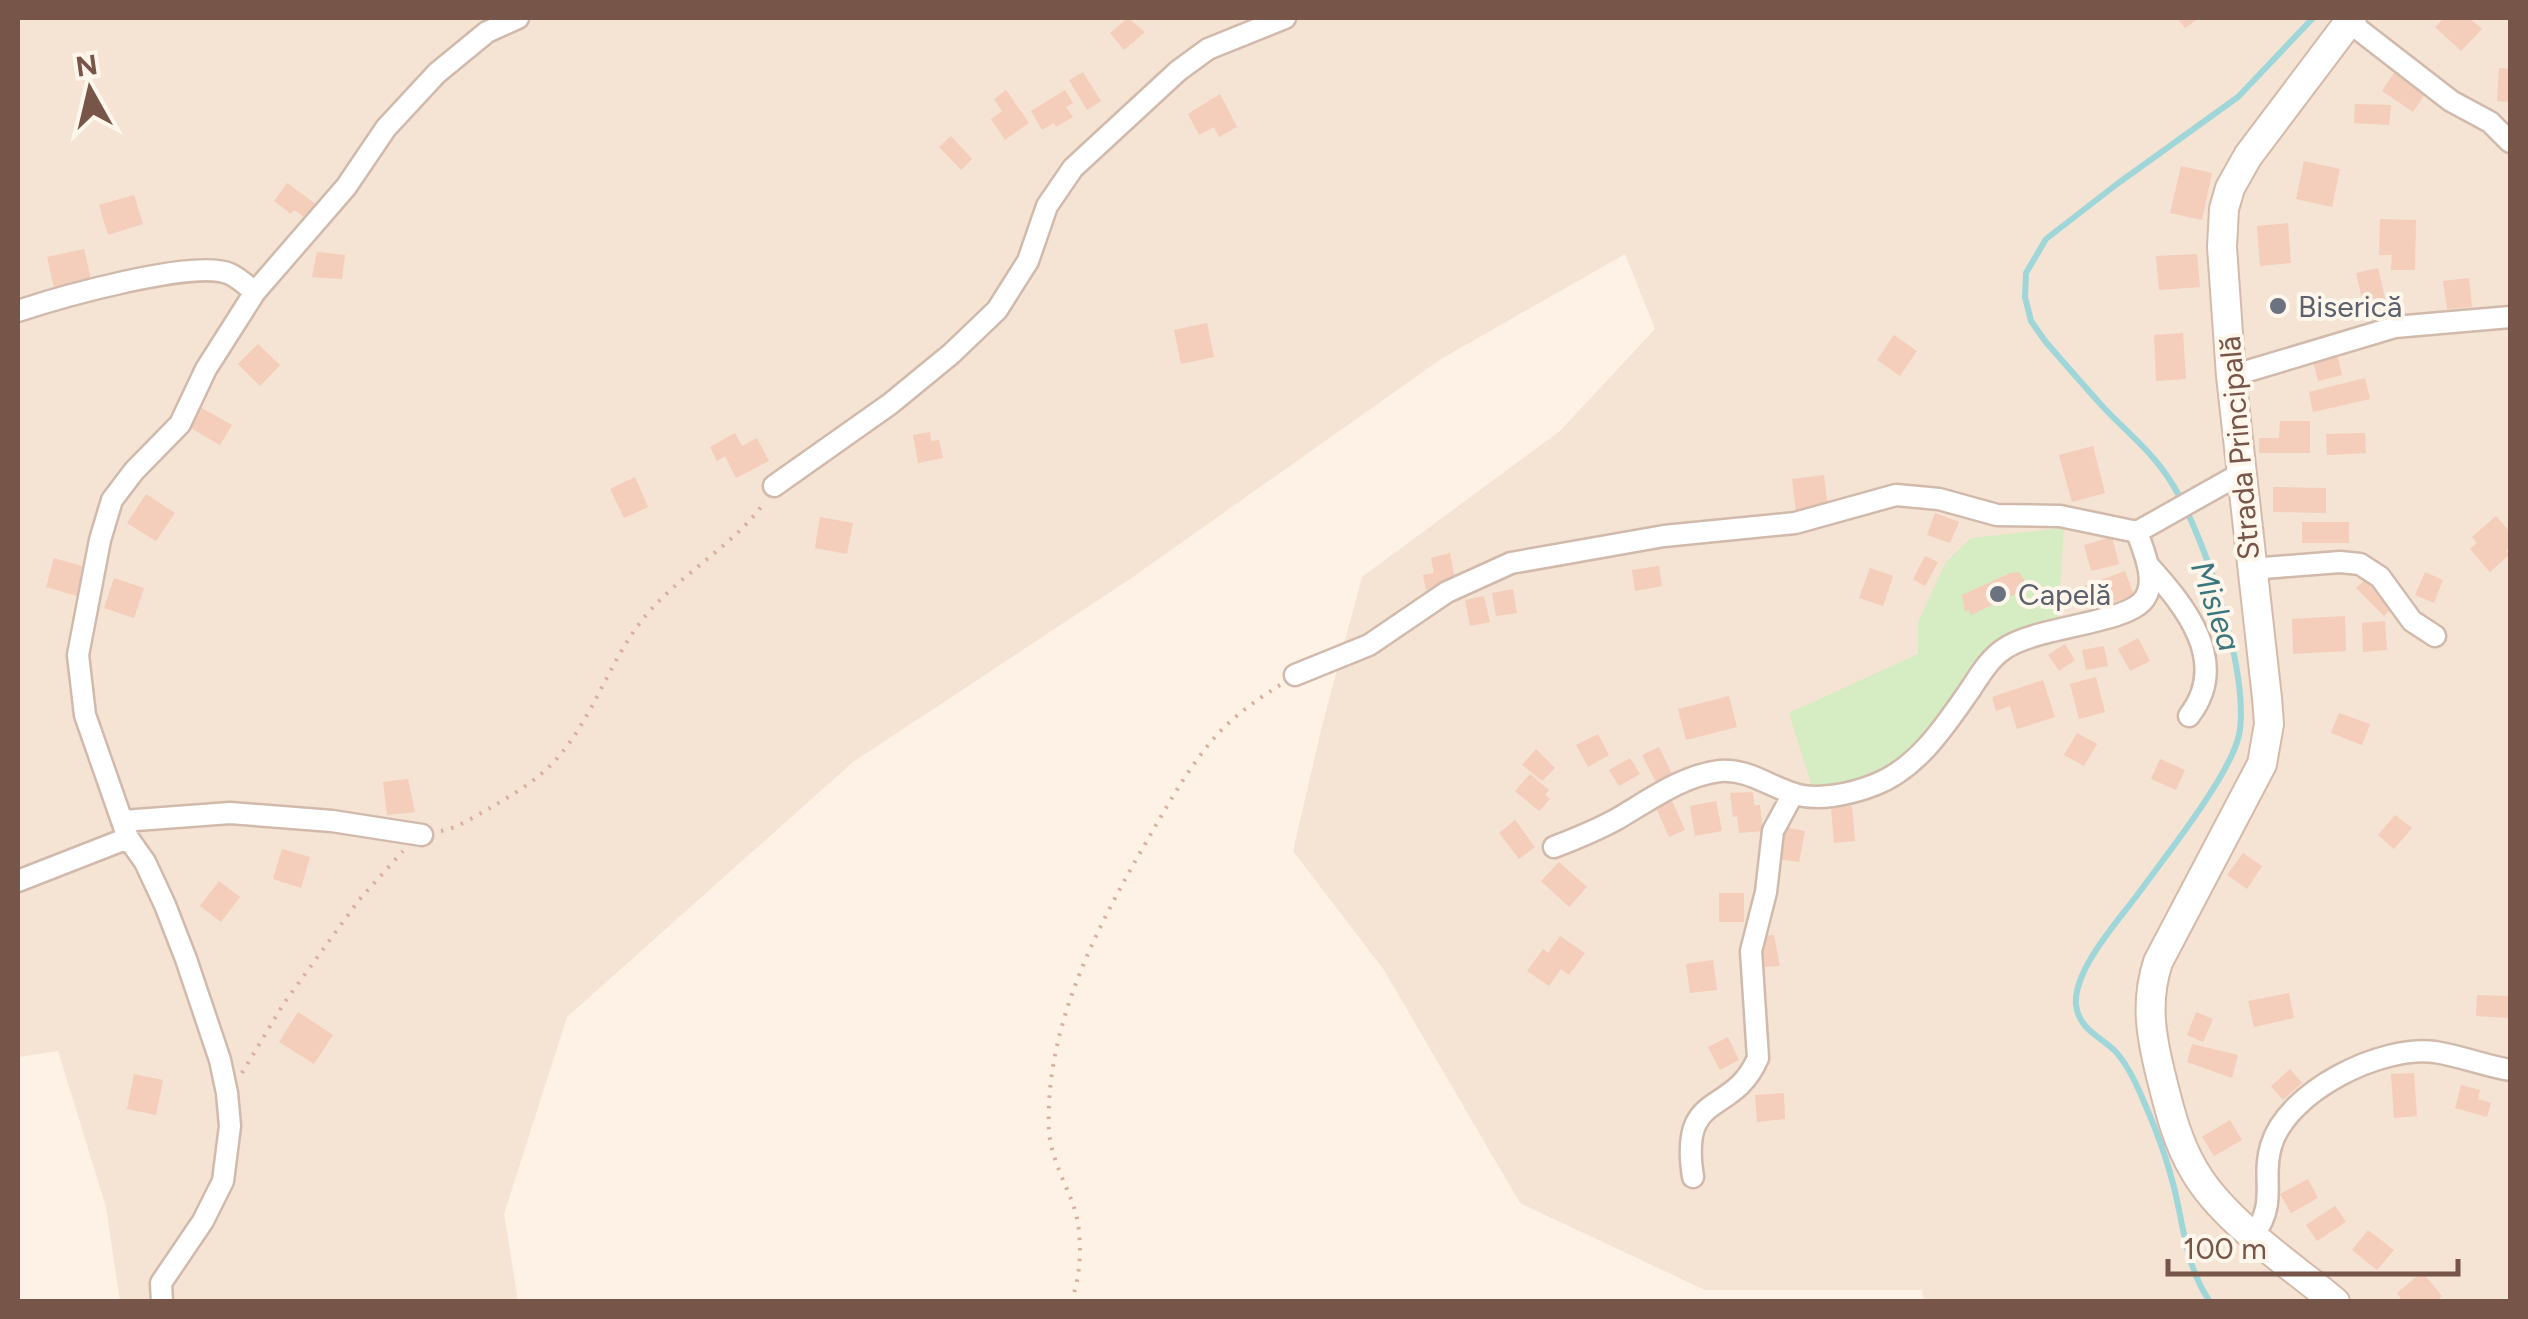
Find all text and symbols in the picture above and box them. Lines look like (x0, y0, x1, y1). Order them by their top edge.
north arrow (40, 40, 140, 140)
text: N (73, 47, 100, 84)
place label: Biserică (2298, 288, 2402, 325)
marker: Biserică (2267, 295, 2289, 317)
street label: Strada Principală (2211, 334, 2267, 562)
water label: Mislea (2183, 556, 2249, 656)
place label: Capelă (2018, 576, 2111, 613)
marker: Capelă (1987, 583, 2009, 605)
scale bar (2168, 1214, 2458, 1276)
text: 100 m (2183, 1230, 2267, 1267)

